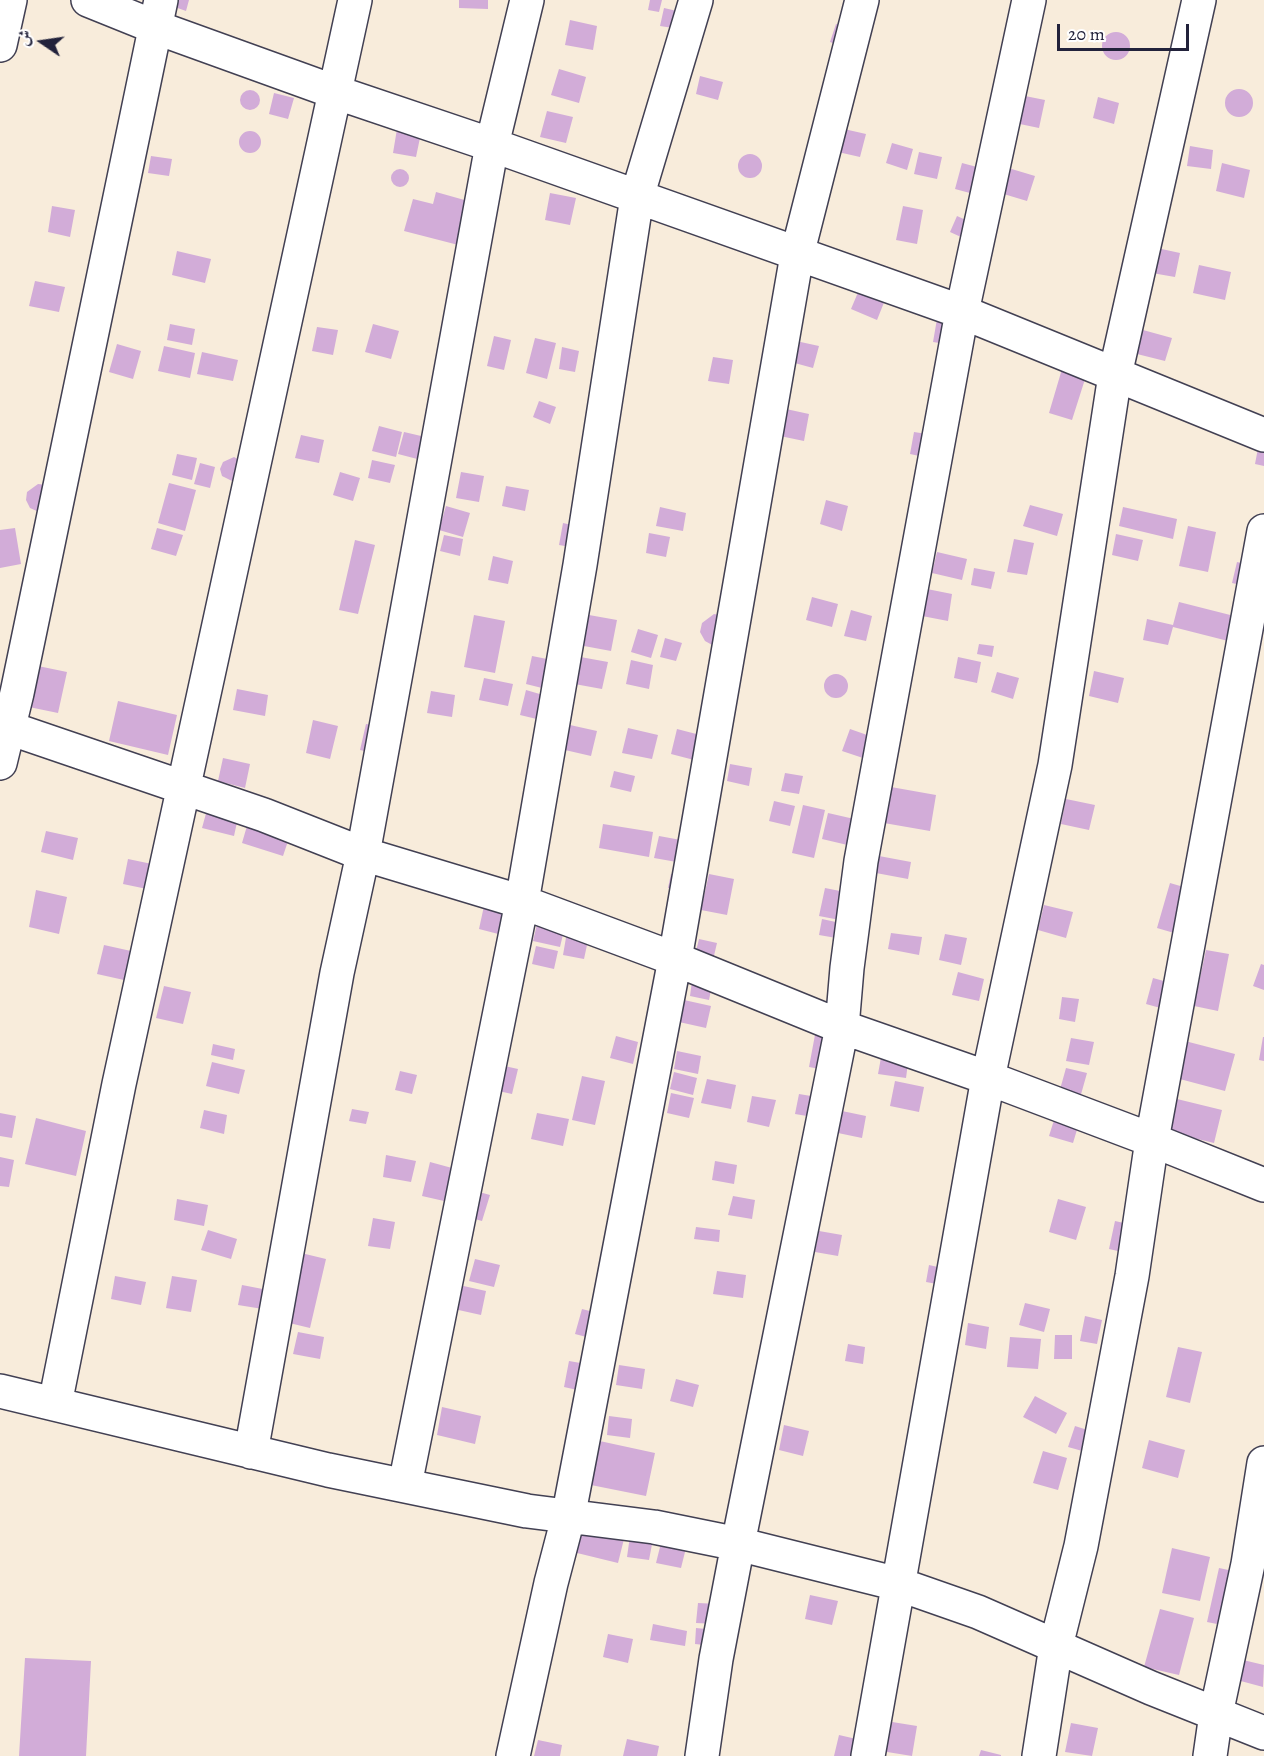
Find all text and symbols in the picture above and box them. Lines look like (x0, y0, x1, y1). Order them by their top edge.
north arrow (12, 12, 72, 72)
scale bar (1060, 12, 1192, 50)
text: 20 m (1068, 22, 1105, 46)
text: ش (12, 28, 37, 48)

